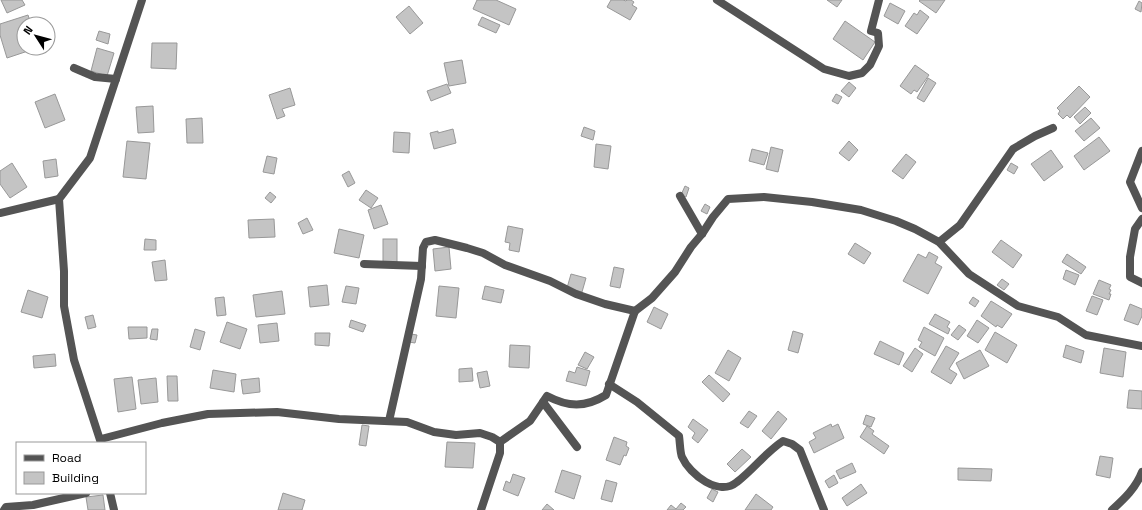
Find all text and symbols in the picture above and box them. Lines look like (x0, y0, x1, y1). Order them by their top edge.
north arrow (16, 16, 56, 56)
text: N (20, 23, 36, 37)
legend (16, 442, 146, 494)
text: Road (52, 450, 81, 466)
text: Building (52, 470, 99, 486)

